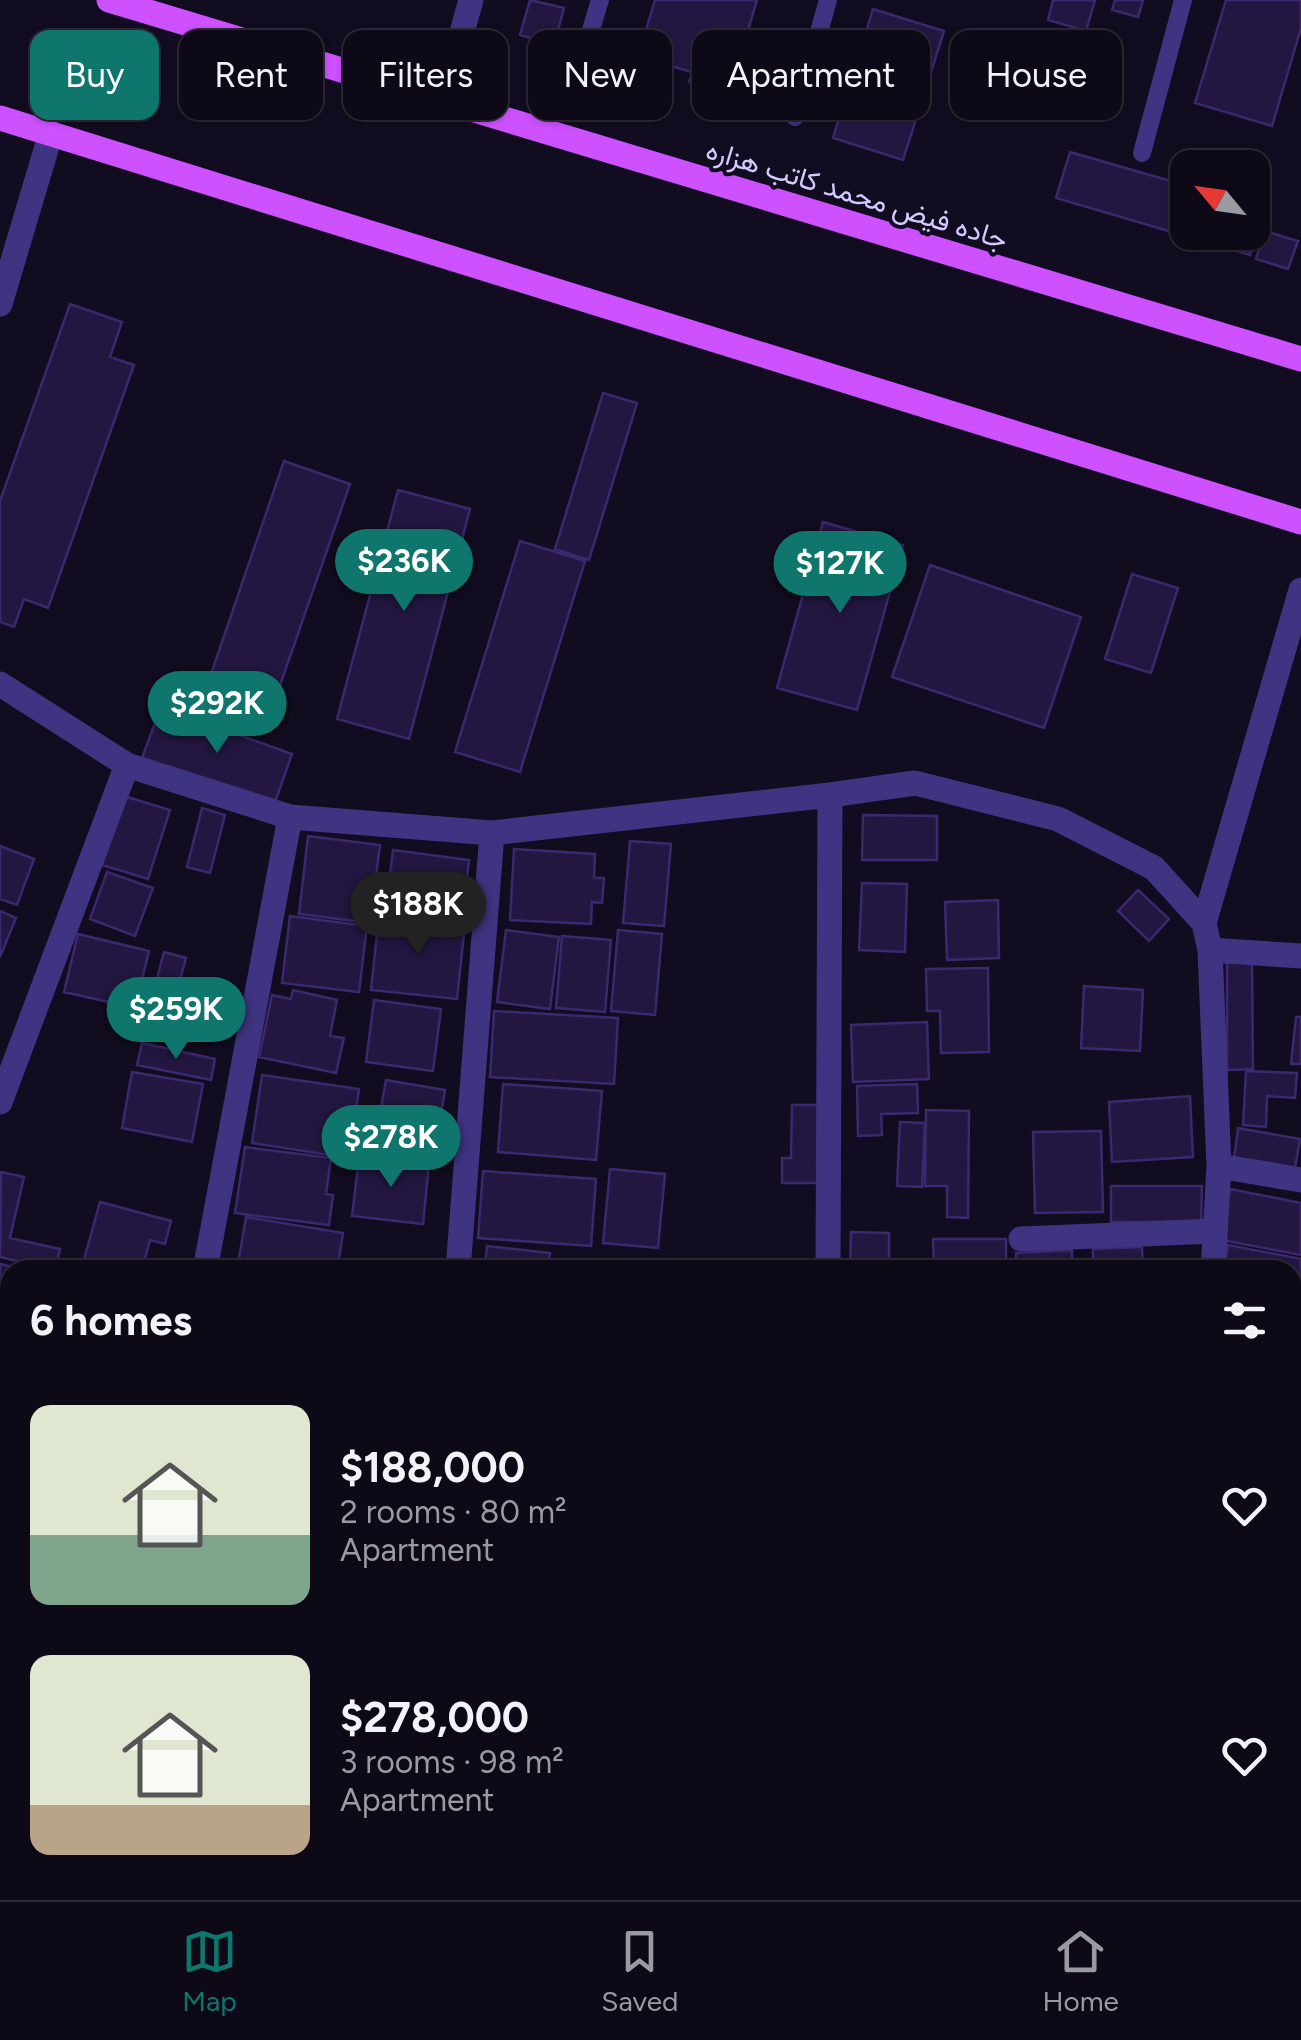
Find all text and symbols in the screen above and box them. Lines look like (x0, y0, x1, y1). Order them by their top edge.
chip: Buy (30, 30, 159, 120)
chip: Rent (179, 30, 323, 120)
chip: Filters (343, 30, 508, 120)
chip: New (528, 30, 672, 120)
chip: Apartment (692, 30, 930, 120)
chip: House (950, 30, 1122, 120)
street label: جاده فیض محمد کاتب هزاره (702, 132, 1012, 257)
north arrow (1170, 150, 1270, 250)
map controls (1170, 150, 1270, 250)
pin: $236K (334, 529, 474, 614)
pin: $127K (770, 531, 910, 616)
text: $236K (357, 542, 451, 580)
text: $127K (796, 544, 884, 582)
pin: $292K (147, 671, 287, 756)
text: $292K (170, 684, 264, 722)
pin: $188K (348, 872, 488, 957)
text: $188K (372, 885, 464, 923)
pin: $259K (106, 977, 246, 1062)
text: $259K (129, 990, 223, 1028)
pin: $278K (321, 1105, 461, 1190)
text: $278K (344, 1118, 438, 1156)
icon: filters (1217, 1293, 1272, 1348)
text: 6 homes (30, 1295, 192, 1346)
text: $188,000 (340, 1442, 525, 1493)
icon: home (110, 1445, 230, 1565)
icon: heart (1217, 1478, 1272, 1533)
text: 2 rooms · 80 m² (340, 1493, 567, 1531)
text: Apartment (340, 1531, 494, 1569)
text: $278,000 (340, 1692, 529, 1743)
icon: home (110, 1695, 230, 1815)
icon: heart (1217, 1728, 1272, 1783)
text: 3 rooms · 98 m² (340, 1743, 564, 1781)
text: Apartment (340, 1781, 494, 1819)
tab: Map (182, 1924, 237, 2018)
tab: Saved (601, 1924, 678, 2018)
tab: Home (1043, 1924, 1119, 2018)

